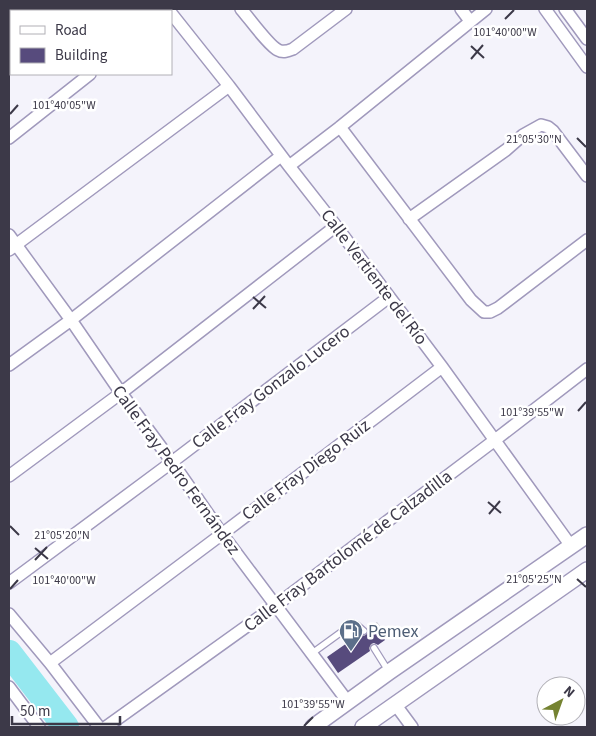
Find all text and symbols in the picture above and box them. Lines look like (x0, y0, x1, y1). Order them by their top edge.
legend (10, 10, 172, 75)
text: Road (55, 20, 87, 41)
text: 101°40'00"W (473, 24, 537, 41)
text: Building (55, 45, 108, 66)
text: 101°40'05"W (32, 97, 96, 114)
text: 21°05'30"N (506, 131, 562, 148)
street label: Calle Vertiente del Río (315, 204, 433, 350)
street label: Calle Fray Gonzalo Lucero (187, 319, 355, 455)
street label: Calle Fray Pedro Fernández (106, 380, 246, 560)
text: 101°39'55"W (500, 404, 564, 421)
street label: Calle Fray Diego Ruiz (237, 413, 376, 527)
street label: Calle Fray Bartolomé de Calzadilla (239, 464, 457, 638)
text: 21°05'20"N (34, 527, 90, 544)
text: 21°05'25"N (506, 571, 562, 588)
text: 101°40'00"W (32, 572, 96, 589)
fuel station icon: Pemex (338, 618, 364, 652)
place label: Pemex (368, 619, 418, 644)
north arrow (536, 676, 586, 726)
text: N (559, 681, 579, 703)
scale bar (12, 694, 120, 726)
text: 101°39'55"W (281, 696, 345, 713)
text: 50 m (20, 701, 50, 722)

